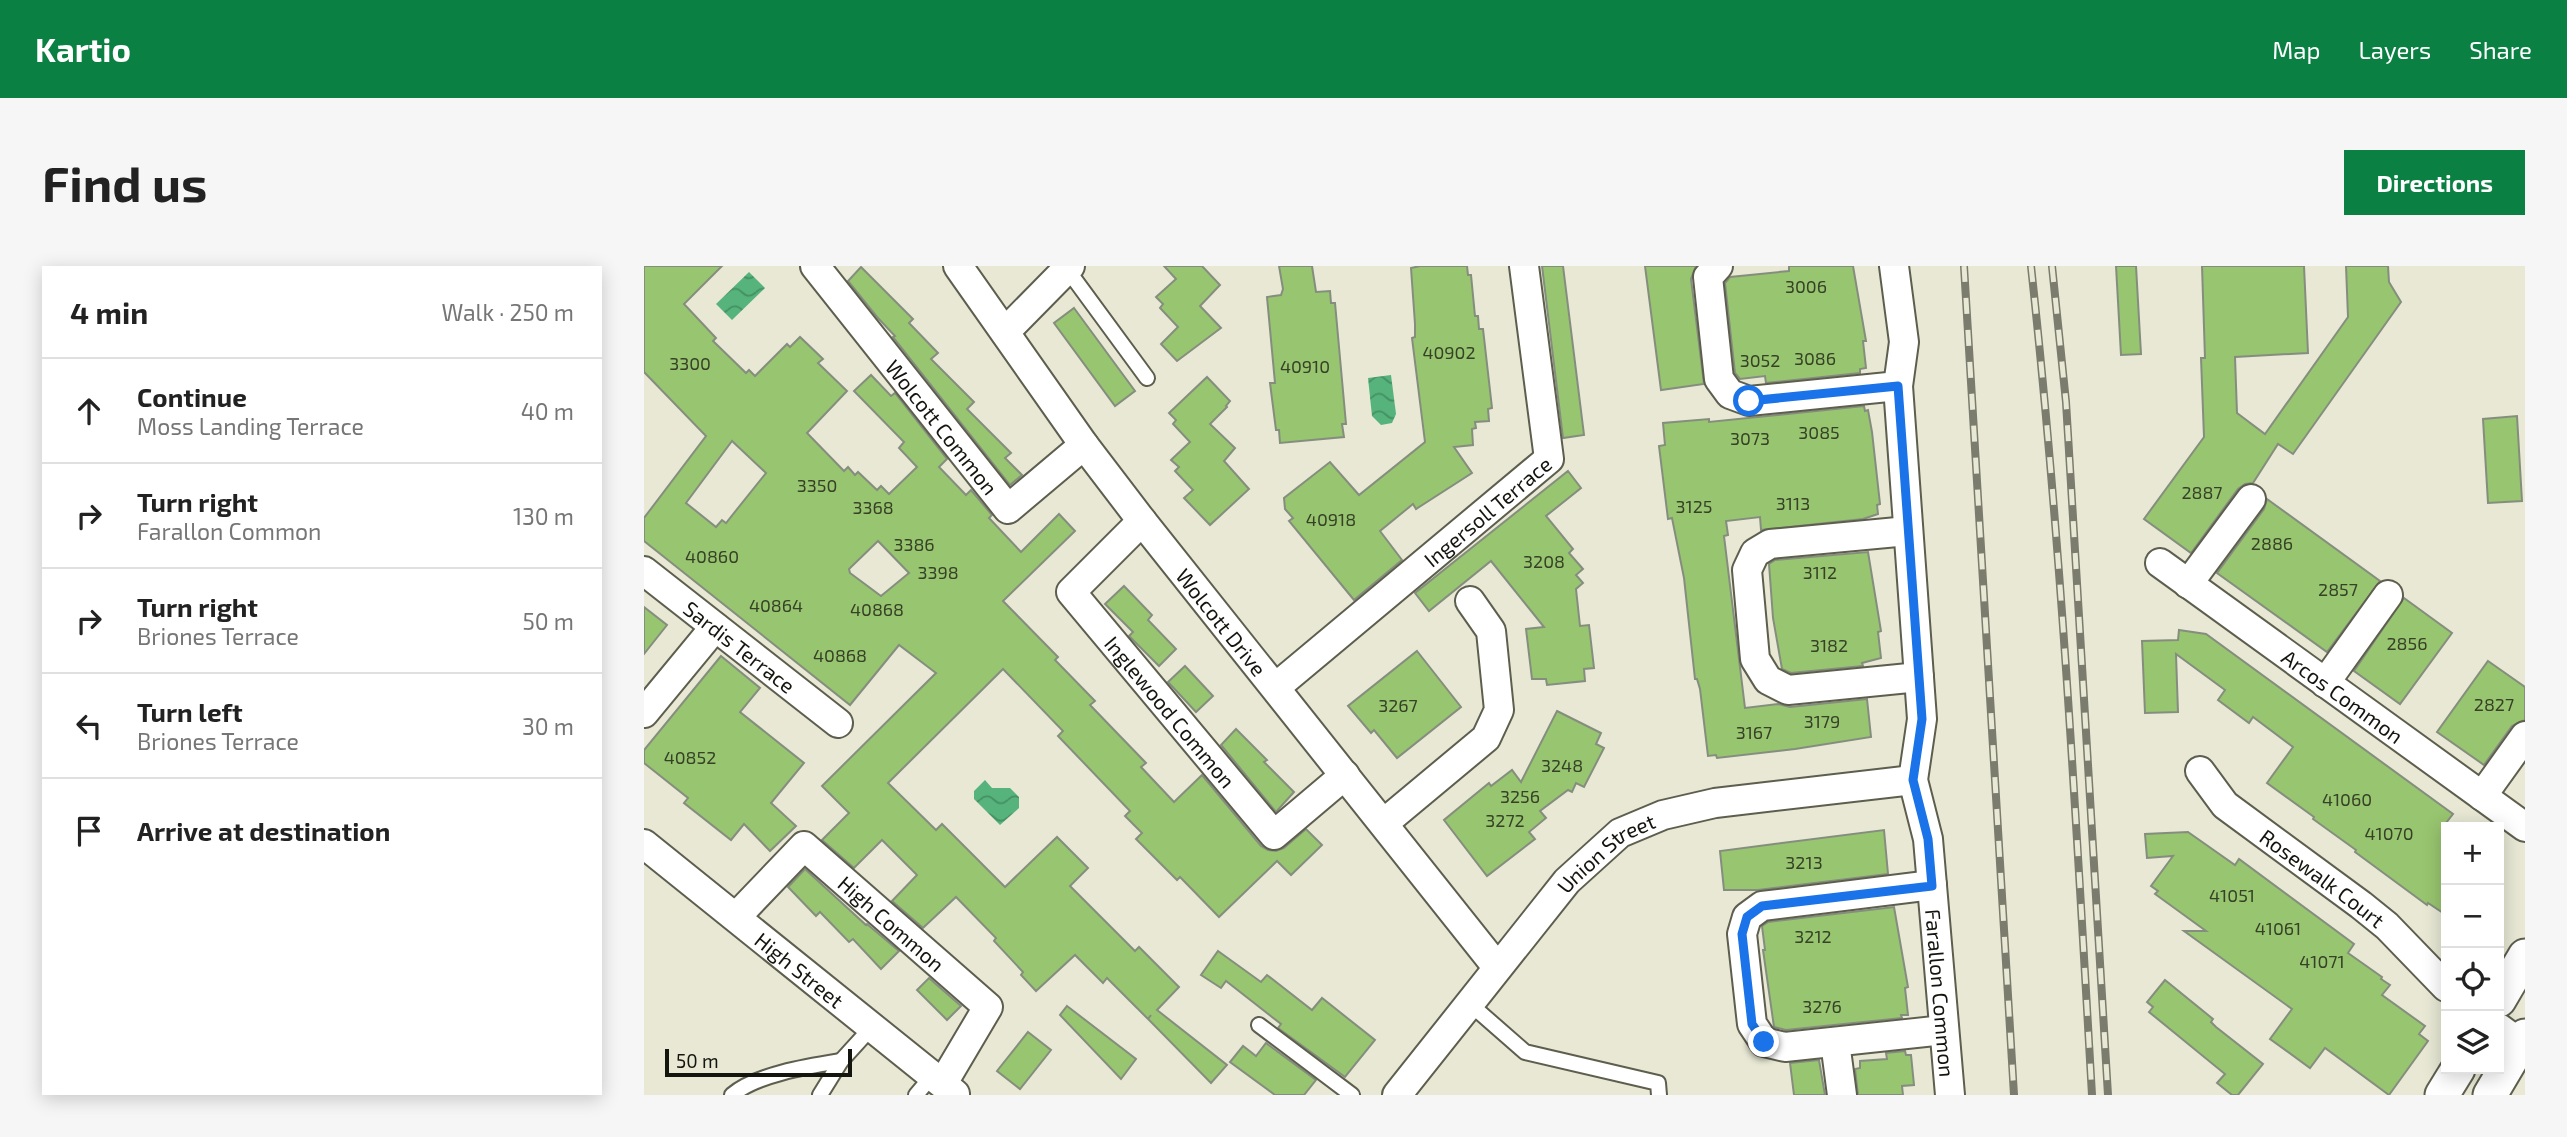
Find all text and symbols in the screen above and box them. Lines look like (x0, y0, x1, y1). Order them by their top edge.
text: Kartio (35, 29, 131, 69)
text: Map (2272, 35, 2320, 64)
text: Layers (2358, 35, 2431, 64)
text: Share (2469, 35, 2532, 64)
button: Directions (2344, 150, 2525, 215)
text: Find us (42, 153, 207, 212)
house number: 3006 (1785, 275, 1827, 297)
text: 4 min (70, 294, 148, 330)
text: Walk · 250 m (441, 298, 574, 326)
house number: 40902 (1422, 341, 1476, 363)
house number: 3086 (1794, 347, 1836, 369)
house number: 3052 (1740, 349, 1780, 371)
house number: 3300 (669, 352, 711, 374)
street label: Wolcott Common (881, 354, 1004, 499)
house number: 40910 (1280, 355, 1330, 377)
text: Continue (137, 381, 247, 412)
route start (1733, 385, 1764, 416)
icon: ahead (70, 392, 108, 430)
text: 40 m (521, 397, 574, 425)
text: Moss Landing Terrace (137, 412, 364, 440)
house number: 3085 (1798, 421, 1840, 443)
house number: 3073 (1730, 427, 1770, 449)
street label: Ingersoll Terrace (1418, 450, 1556, 571)
house number: 3350 (797, 474, 837, 496)
house number: 2887 (2181, 481, 2223, 503)
text: Turn right (137, 486, 258, 517)
house number: 3113 (1776, 492, 1810, 514)
house number: 3125 (1676, 495, 1712, 517)
house number: 3368 (852, 496, 894, 518)
icon: right (70, 497, 108, 535)
text: 130 m (513, 502, 574, 530)
house number: 40918 (1306, 508, 1356, 530)
text: Farallon Common (137, 517, 321, 545)
house number: 2886 (2251, 532, 2293, 554)
house number: 3386 (893, 533, 935, 555)
house number: 40860 (685, 545, 739, 567)
house number: 3208 (1523, 550, 1565, 572)
house number: 3398 (917, 561, 959, 583)
house number: 3112 (1803, 561, 1837, 583)
street label: Wolcott Drive (1172, 563, 1272, 680)
house number: 2857 (2318, 578, 2358, 600)
text: Turn right (137, 591, 258, 622)
house number: 40864 (749, 594, 803, 616)
street label: Sardis Terrace (679, 595, 801, 698)
house number: 40868 (850, 598, 904, 620)
icon: right (70, 602, 108, 640)
text: 50 m (523, 607, 574, 635)
text: Briones Terrace (137, 622, 299, 650)
street label: Inglewood Common (1100, 631, 1241, 792)
house number: 2856 (2387, 632, 2428, 654)
house number: 3182 (1810, 634, 1848, 656)
street label: Arcos Common (2278, 643, 2409, 748)
house number: 40868 (813, 644, 867, 666)
house number: 2827 (2474, 693, 2514, 715)
house number: 3267 (1378, 694, 1418, 716)
text: Turn left (137, 696, 243, 727)
icon: left (70, 707, 108, 745)
house number: 3179 (1804, 710, 1840, 732)
text: 30 m (522, 712, 574, 740)
house number: 3167 (1736, 721, 1772, 743)
text: Briones Terrace (137, 727, 299, 755)
house number: 40852 (664, 746, 716, 768)
house number: 3248 (1541, 754, 1583, 776)
house number: 3256 (1500, 785, 1540, 807)
house number: 41060 (2322, 788, 2372, 810)
street label: Union Street (1551, 807, 1659, 897)
house number: 3272 (1485, 809, 1525, 831)
icon: arrive (70, 812, 108, 850)
text: Arrive at destination (137, 815, 390, 846)
house number: 41070 (2364, 822, 2414, 844)
map controls (2441, 822, 2504, 1074)
button: + (2441, 822, 2504, 885)
street label: Rosewalk Court (2256, 823, 2390, 932)
house number: 3213 (1785, 851, 1823, 873)
street label: High Common (834, 870, 950, 976)
house number: 41051 (2209, 884, 2255, 906)
button: − (2441, 885, 2504, 948)
street label: Farallon Common (1922, 908, 1961, 1078)
house number: 41061 (2255, 917, 2301, 939)
house number: 3212 (1794, 925, 1832, 947)
street label: High Street (751, 926, 849, 1012)
button: locate (2441, 948, 2504, 1011)
house number: 41071 (2299, 950, 2345, 972)
house number: 3276 (1802, 995, 1842, 1017)
button: layers (2441, 1011, 2504, 1074)
route end (1748, 1026, 1779, 1057)
scale bar (665, 1046, 852, 1078)
text: 50 m (676, 1049, 719, 1072)

